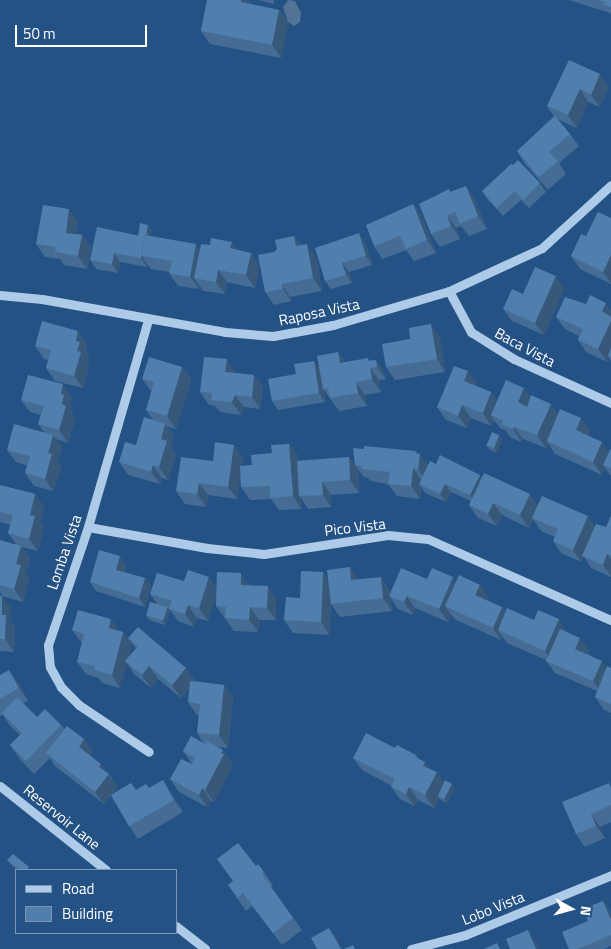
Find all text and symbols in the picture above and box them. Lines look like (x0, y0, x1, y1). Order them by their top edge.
scale bar (18, 15, 150, 47)
text: 50 m (23, 22, 56, 45)
street label: Raposa Vista (277, 295, 361, 329)
street label: Baca Vista (492, 324, 558, 370)
street label: Lomba Vista (43, 512, 85, 592)
street label: Pico Vista (323, 514, 387, 540)
street label: Reservoir Lane (20, 781, 104, 853)
legend (15, 869, 178, 934)
text: Road (62, 877, 94, 900)
north arrow (546, 884, 596, 934)
street label: Lobo Vista (459, 887, 527, 929)
text: Building (62, 902, 113, 925)
text: N (575, 905, 597, 917)

